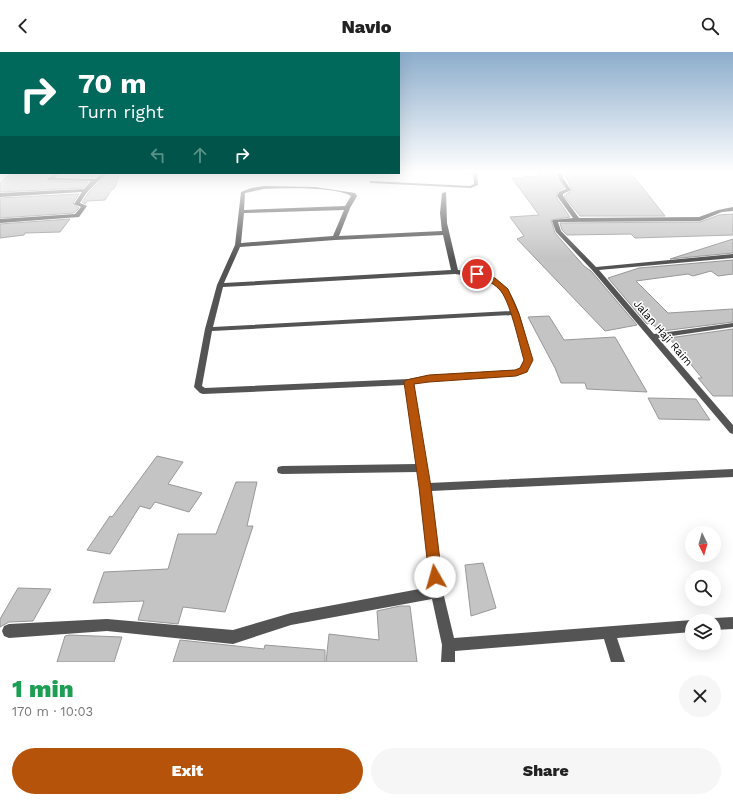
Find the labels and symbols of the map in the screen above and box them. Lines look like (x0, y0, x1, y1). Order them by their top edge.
pin (460, 257, 494, 291)
street label: Jalan Haji Raim (631, 297, 695, 369)
north arrow (685, 526, 721, 562)
position arrow (414, 556, 456, 598)

